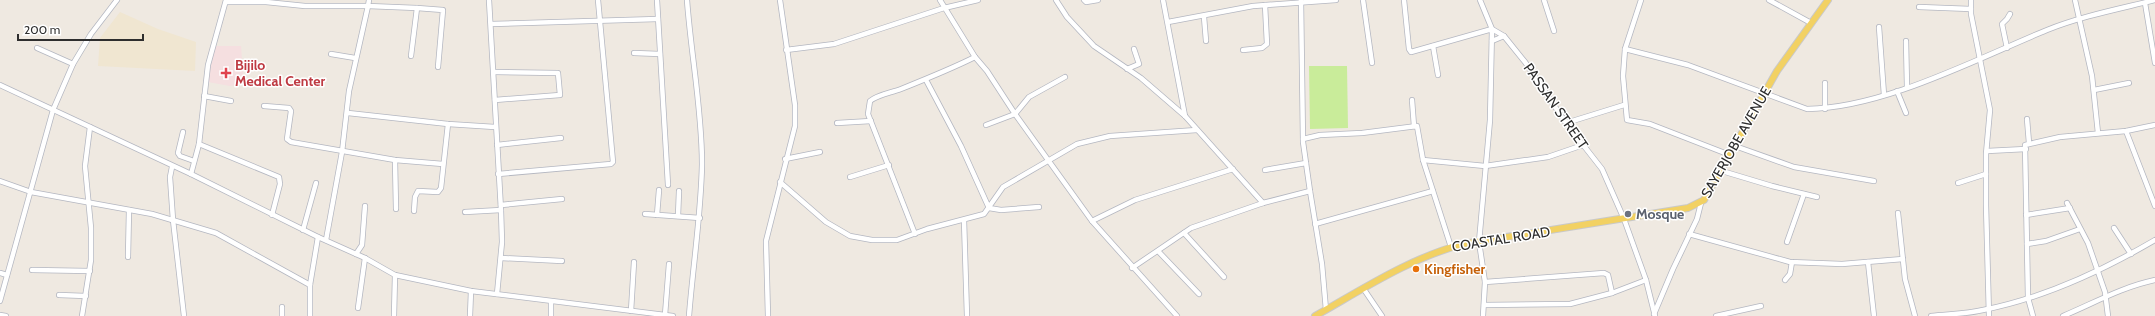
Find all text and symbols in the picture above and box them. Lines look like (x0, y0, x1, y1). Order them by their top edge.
scale bar (18, 16, 143, 42)
text: 200 m (24, 22, 60, 37)
place label: Bijilo Medical Center (235, 56, 325, 90)
street label: PASSAN STREET (1520, 59, 1593, 153)
marker: Bijilo Medical Center (220, 67, 232, 79)
street label: SAYERJOBE AVENUE (1697, 83, 1775, 201)
place label: Mosque (1636, 205, 1684, 223)
marker: Mosque (1623, 209, 1633, 219)
street label: COASTAL ROAD (1451, 222, 1551, 256)
place label: Kingfisher (1424, 260, 1485, 278)
marker: Kingfisher (1411, 264, 1421, 274)

